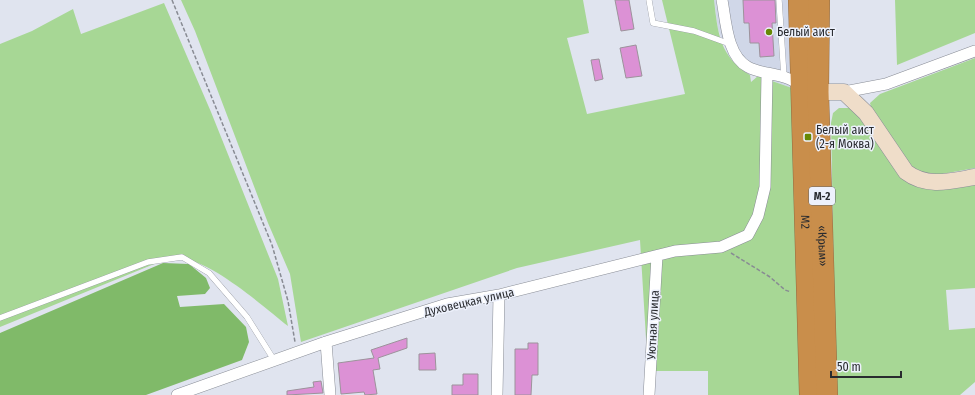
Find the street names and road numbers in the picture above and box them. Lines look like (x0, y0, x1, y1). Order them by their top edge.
road number: М-2 (809, 187, 835, 205)
street label: М2 (798, 215, 812, 229)
street label: «Крым» (815, 225, 830, 267)
street label: Духовецкая улица (422, 285, 515, 319)
street label: Уютная улица (644, 290, 662, 361)

